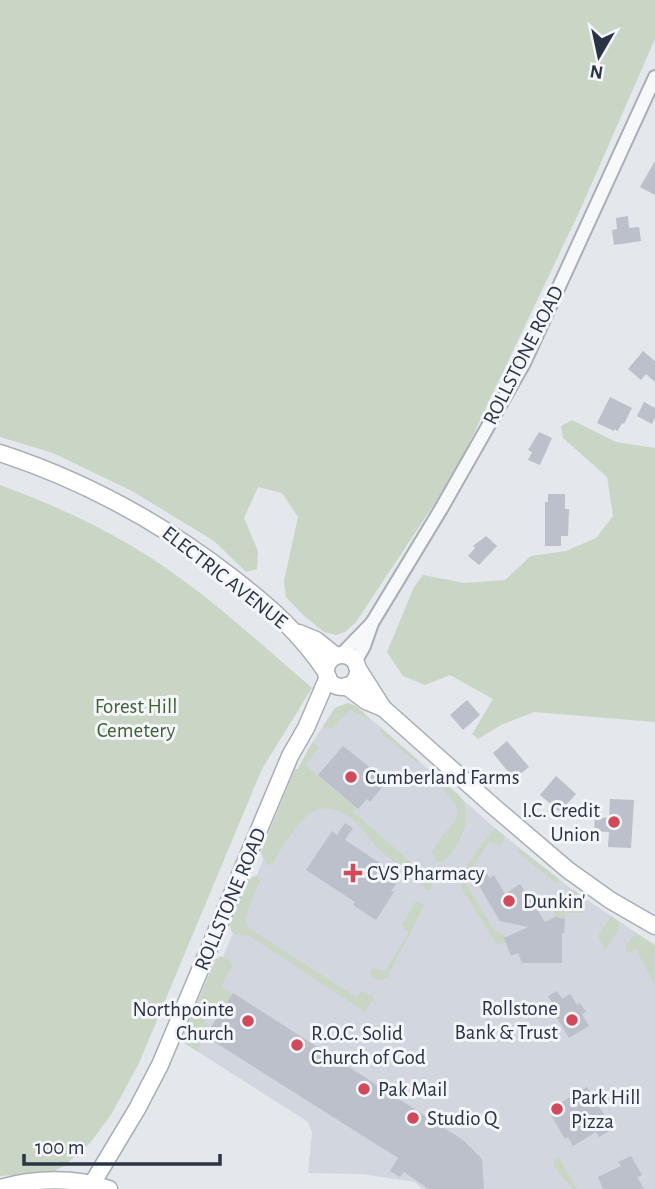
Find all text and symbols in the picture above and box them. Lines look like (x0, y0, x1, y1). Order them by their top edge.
north arrow (564, 21, 634, 91)
text: N (589, 61, 605, 82)
street label: ROLLSTONE ROAD (479, 282, 567, 428)
street label: ELECTRIC AVENUE (158, 522, 291, 633)
park label: Forest Hill Cemetery (95, 696, 177, 741)
place label: Cumberland Farms (365, 767, 519, 788)
marker: Cumberland Farms (343, 769, 359, 785)
place label: I.C. Credit Union (522, 800, 600, 845)
marker: I.C. Credit Union (606, 814, 622, 830)
street label: ROLLSTONE ROAD (191, 825, 270, 974)
place label: CVS Pharmacy (367, 863, 485, 884)
marker: CVS Pharmacy (345, 865, 361, 881)
place label: Dunkin' (523, 891, 586, 912)
marker: Dunkin' (501, 893, 517, 909)
place label: Rollstone Bank & Trust (454, 998, 558, 1043)
place label: Northpointe Church (133, 999, 234, 1044)
marker: Rollstone Bank & Trust (564, 1012, 580, 1028)
marker: Northpointe Church (240, 1013, 256, 1029)
place label: R.O.C. Solid Church of God (311, 1023, 426, 1068)
marker: R.O.C. Solid Church of God (289, 1037, 305, 1053)
place label: Pak Mail (378, 1079, 447, 1100)
marker: Pak Mail (356, 1081, 372, 1097)
place label: Park Hill Pizza (571, 1087, 641, 1132)
marker: Park Hill Pizza (549, 1101, 565, 1117)
place label: Studio Q (427, 1108, 500, 1129)
marker: Studio Q (405, 1110, 421, 1126)
scale bar (24, 1122, 220, 1166)
text: 100 m (35, 1137, 85, 1158)

